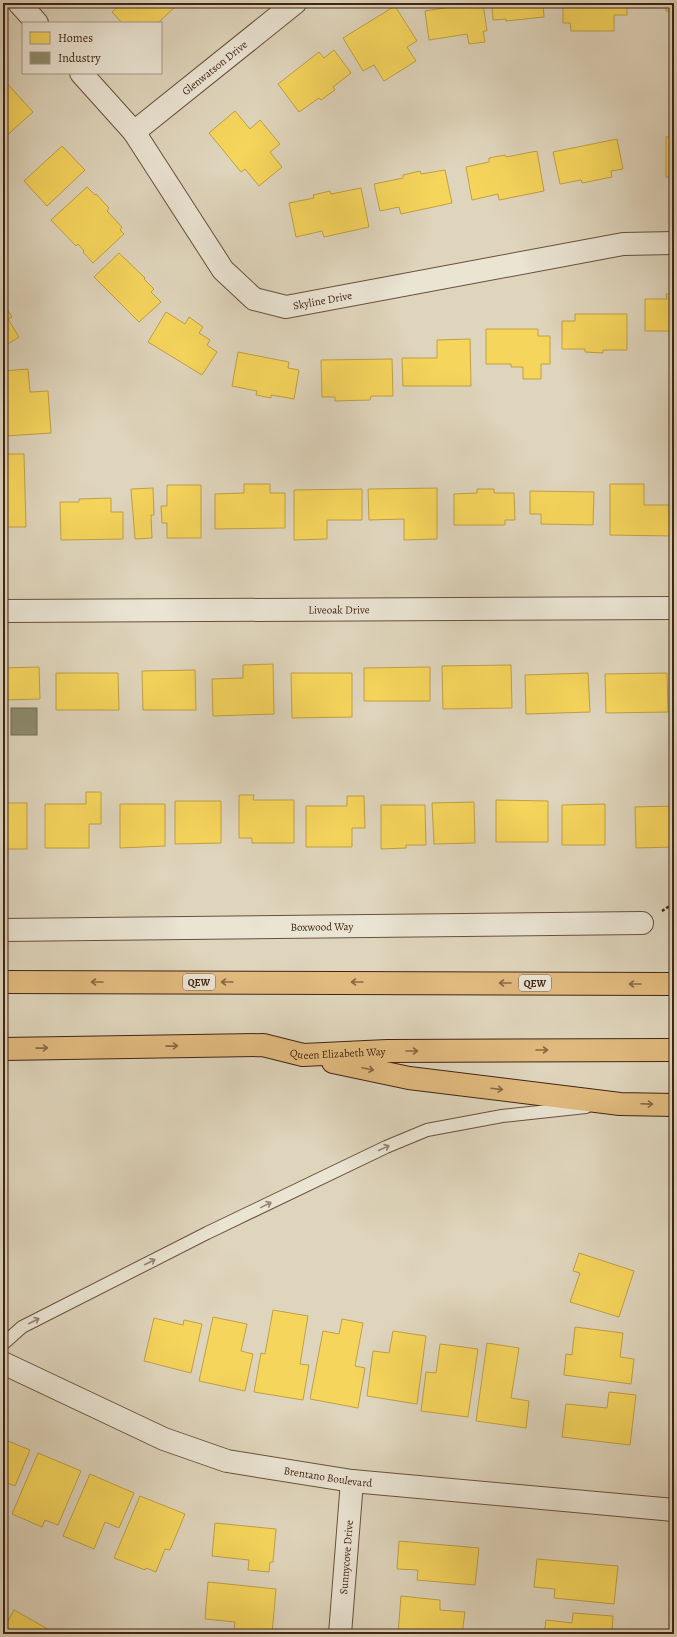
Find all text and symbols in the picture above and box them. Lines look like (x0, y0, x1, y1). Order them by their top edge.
legend (22, 22, 162, 74)
text: Homes (58, 30, 93, 46)
street label: Glenwatson Drive (178, 37, 250, 98)
text: Industry (58, 50, 101, 66)
street label: Skyline Drive (292, 287, 353, 313)
street label: Liveoak Drive (308, 602, 370, 617)
street label: Boxwood Way (290, 919, 354, 934)
road number: QEW (183, 974, 215, 990)
road number: QEW (519, 975, 551, 991)
one-way arrow (91, 978, 104, 986)
one-way arrow (221, 978, 234, 986)
one-way arrow (351, 978, 364, 986)
one-way arrow (499, 979, 512, 987)
one-way arrow (629, 980, 642, 988)
one-way arrow (165, 1042, 178, 1050)
street label: Queen Elizabeth Way (288, 1044, 386, 1062)
one-way arrow (35, 1045, 48, 1052)
one-way arrow (535, 1046, 548, 1054)
one-way arrow (405, 1047, 418, 1055)
one-way arrow (361, 1066, 374, 1074)
one-way arrow (490, 1085, 503, 1092)
one-way arrow (640, 1101, 653, 1108)
one-way arrow (377, 1144, 389, 1151)
one-way arrow (260, 1201, 272, 1208)
one-way arrow (144, 1258, 156, 1265)
one-way arrow (28, 1317, 40, 1324)
street label: Brentano Boulevard (283, 1463, 373, 1490)
street label: Sunnycove Drive (336, 1519, 356, 1595)

